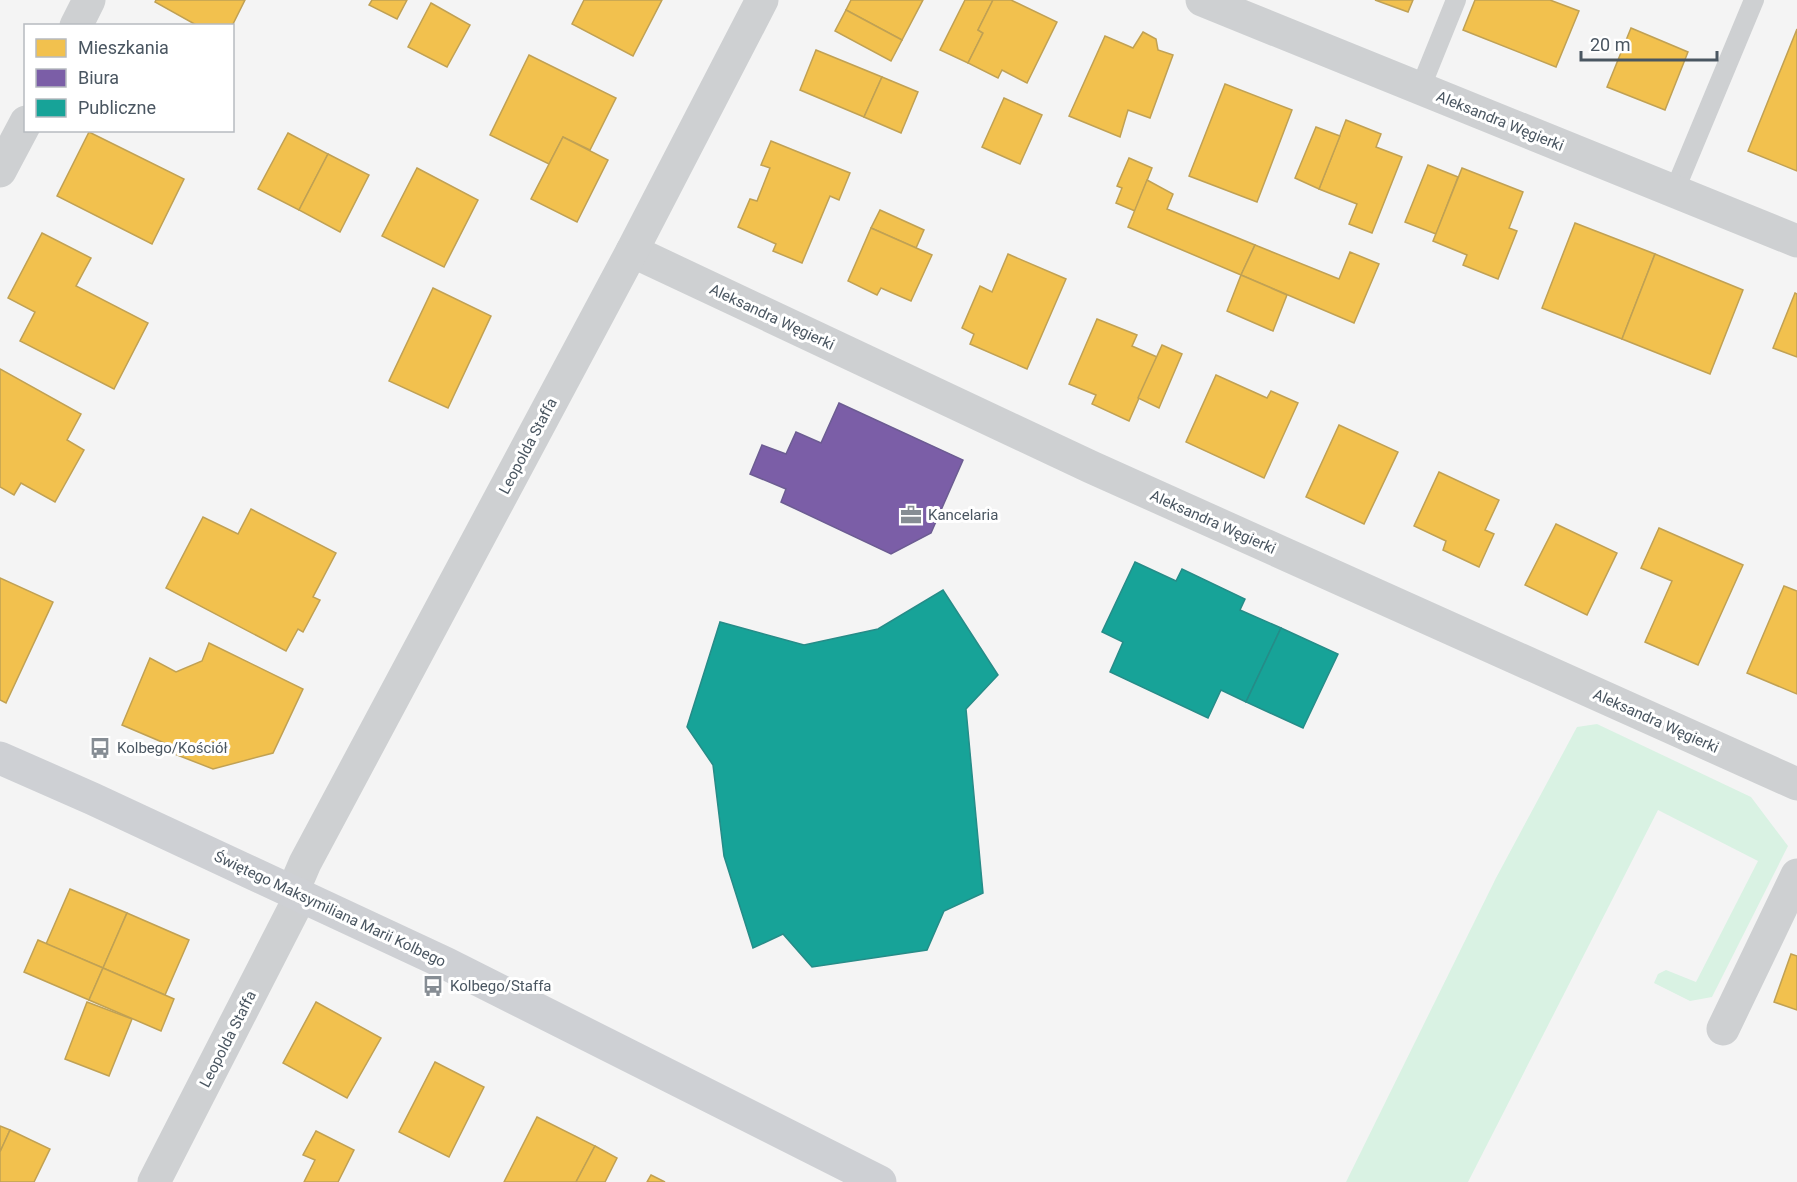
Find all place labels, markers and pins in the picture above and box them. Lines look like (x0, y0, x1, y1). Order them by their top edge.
office icon: Kancelaria (899, 503, 923, 527)
place label: Kancelaria (928, 506, 998, 524)
bus stop icon: Kolbego/Kościół (88, 736, 112, 760)
place label: Kolbego/Kościół (117, 739, 228, 757)
bus stop icon: Kolbego/Staffa (421, 974, 445, 998)
place label: Kolbego/Staffa (450, 977, 552, 995)

